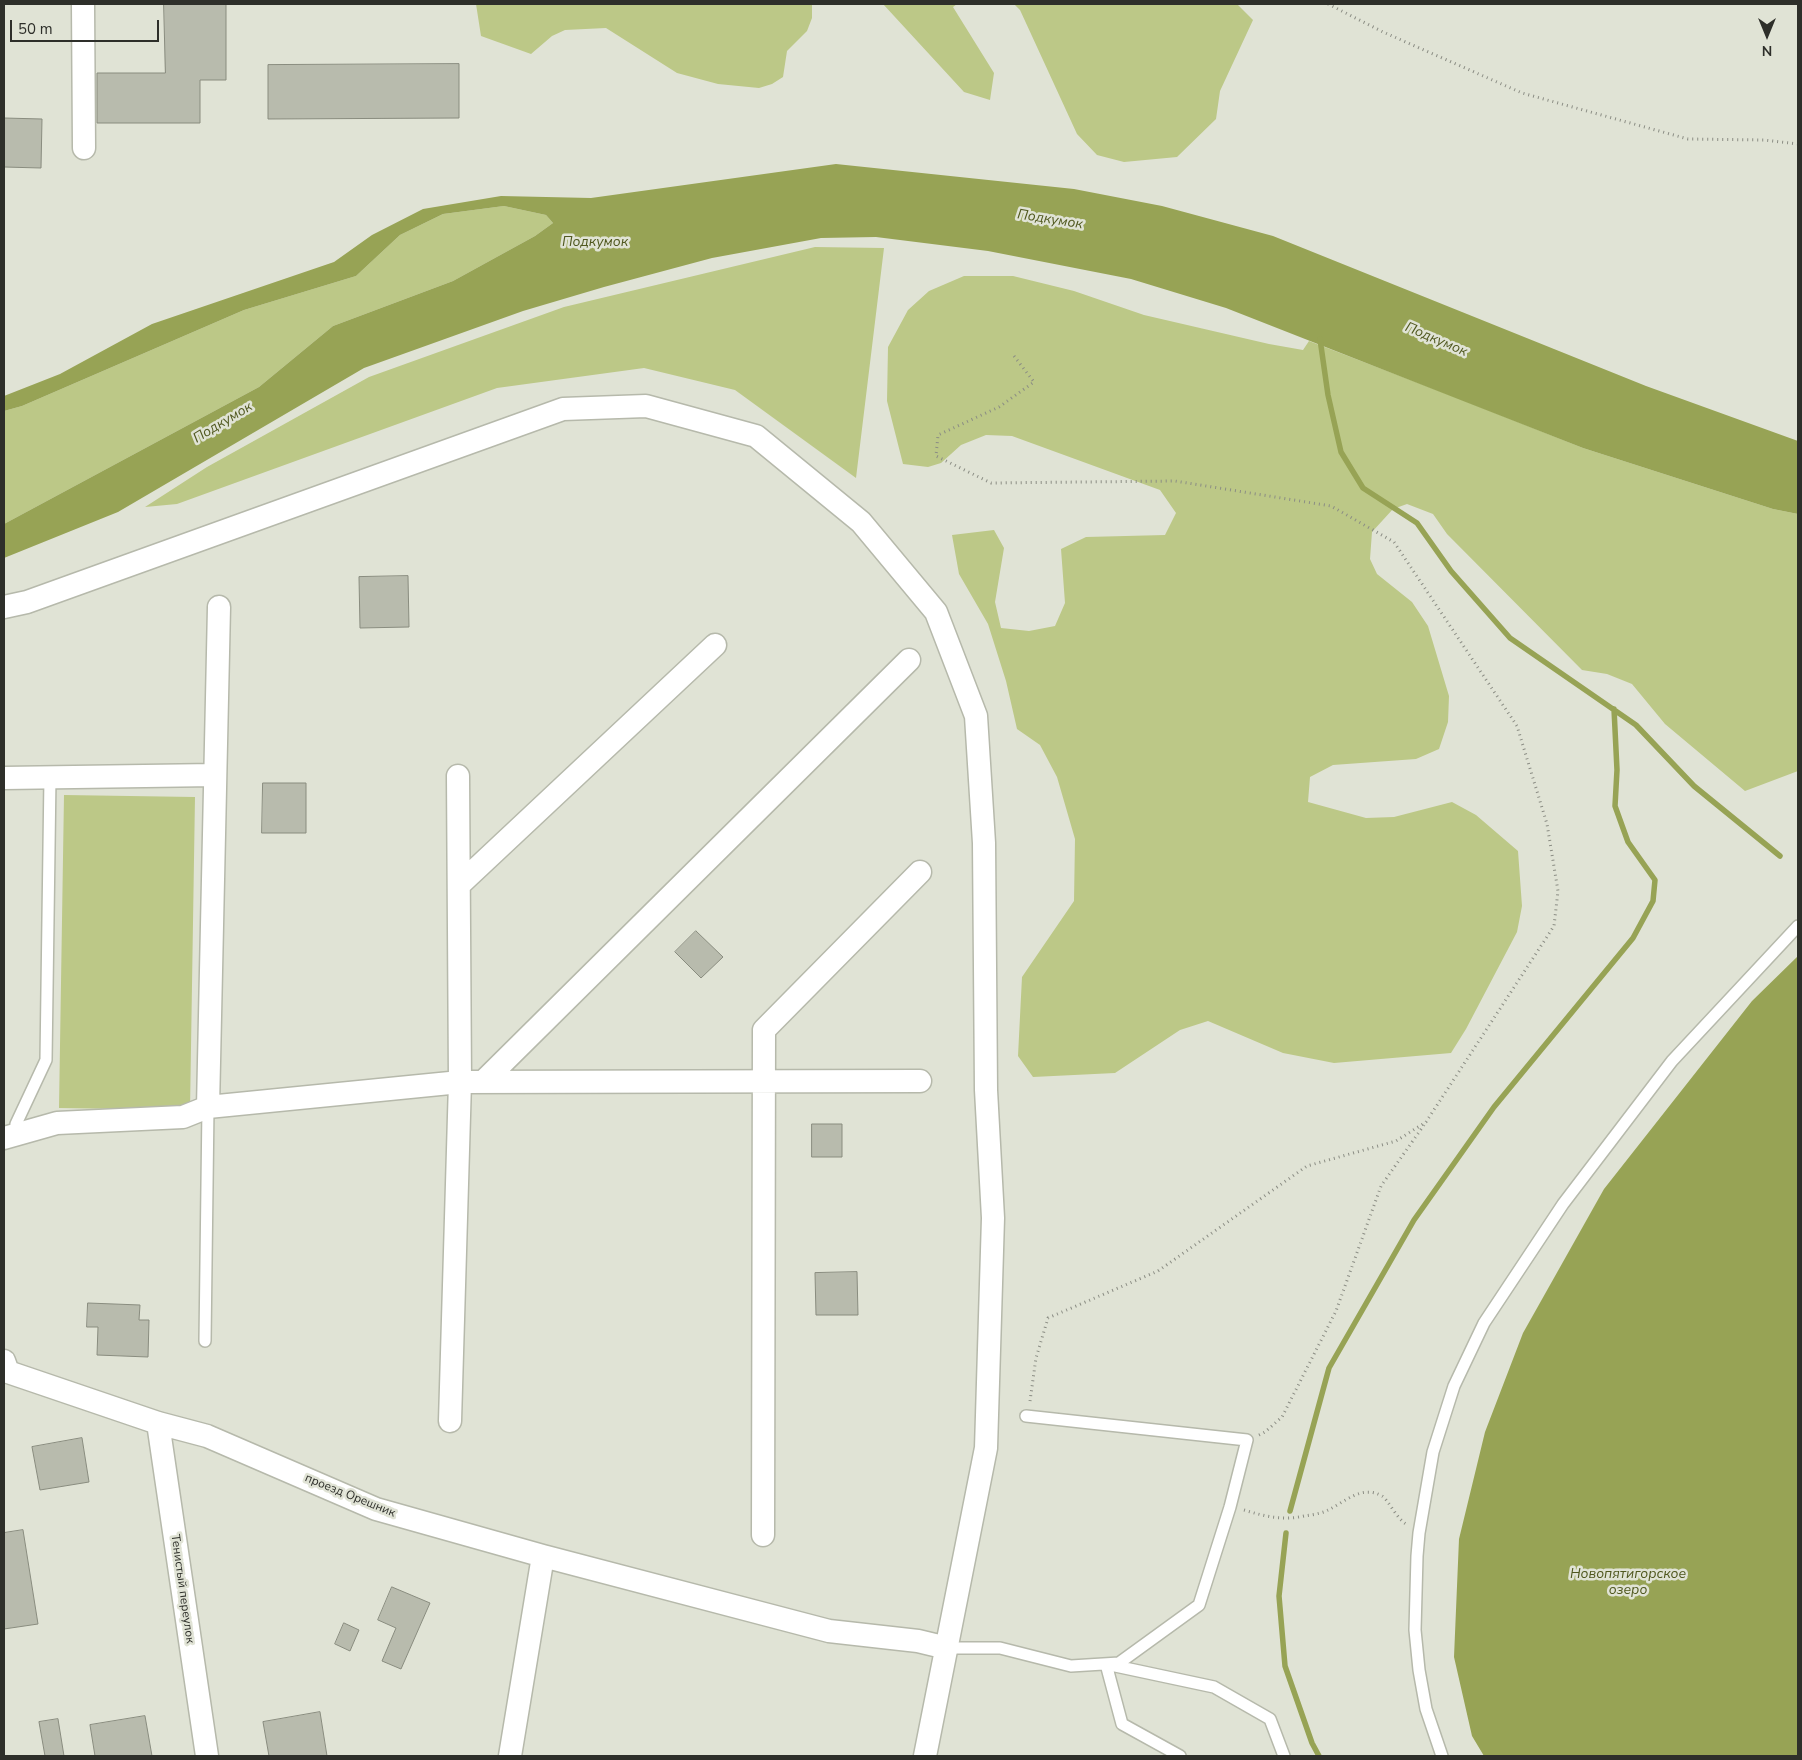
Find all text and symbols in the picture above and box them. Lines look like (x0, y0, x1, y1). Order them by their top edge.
scale bar (12, 10, 161, 42)
north arrow (1742, 10, 1792, 60)
text: 50 m (18, 19, 53, 39)
text: N (1762, 41, 1772, 60)
water label: Подкумок (1016, 207, 1084, 233)
water label: Подкумок (562, 235, 628, 251)
water label: Подкумок (1402, 319, 1470, 361)
water label: Подкумок (190, 399, 256, 447)
street label: проезд Орешник (303, 1471, 397, 1521)
street label: Тенистый переулок (167, 1534, 197, 1644)
water label: Новопятигорское озеро (1570, 1567, 1686, 1600)

